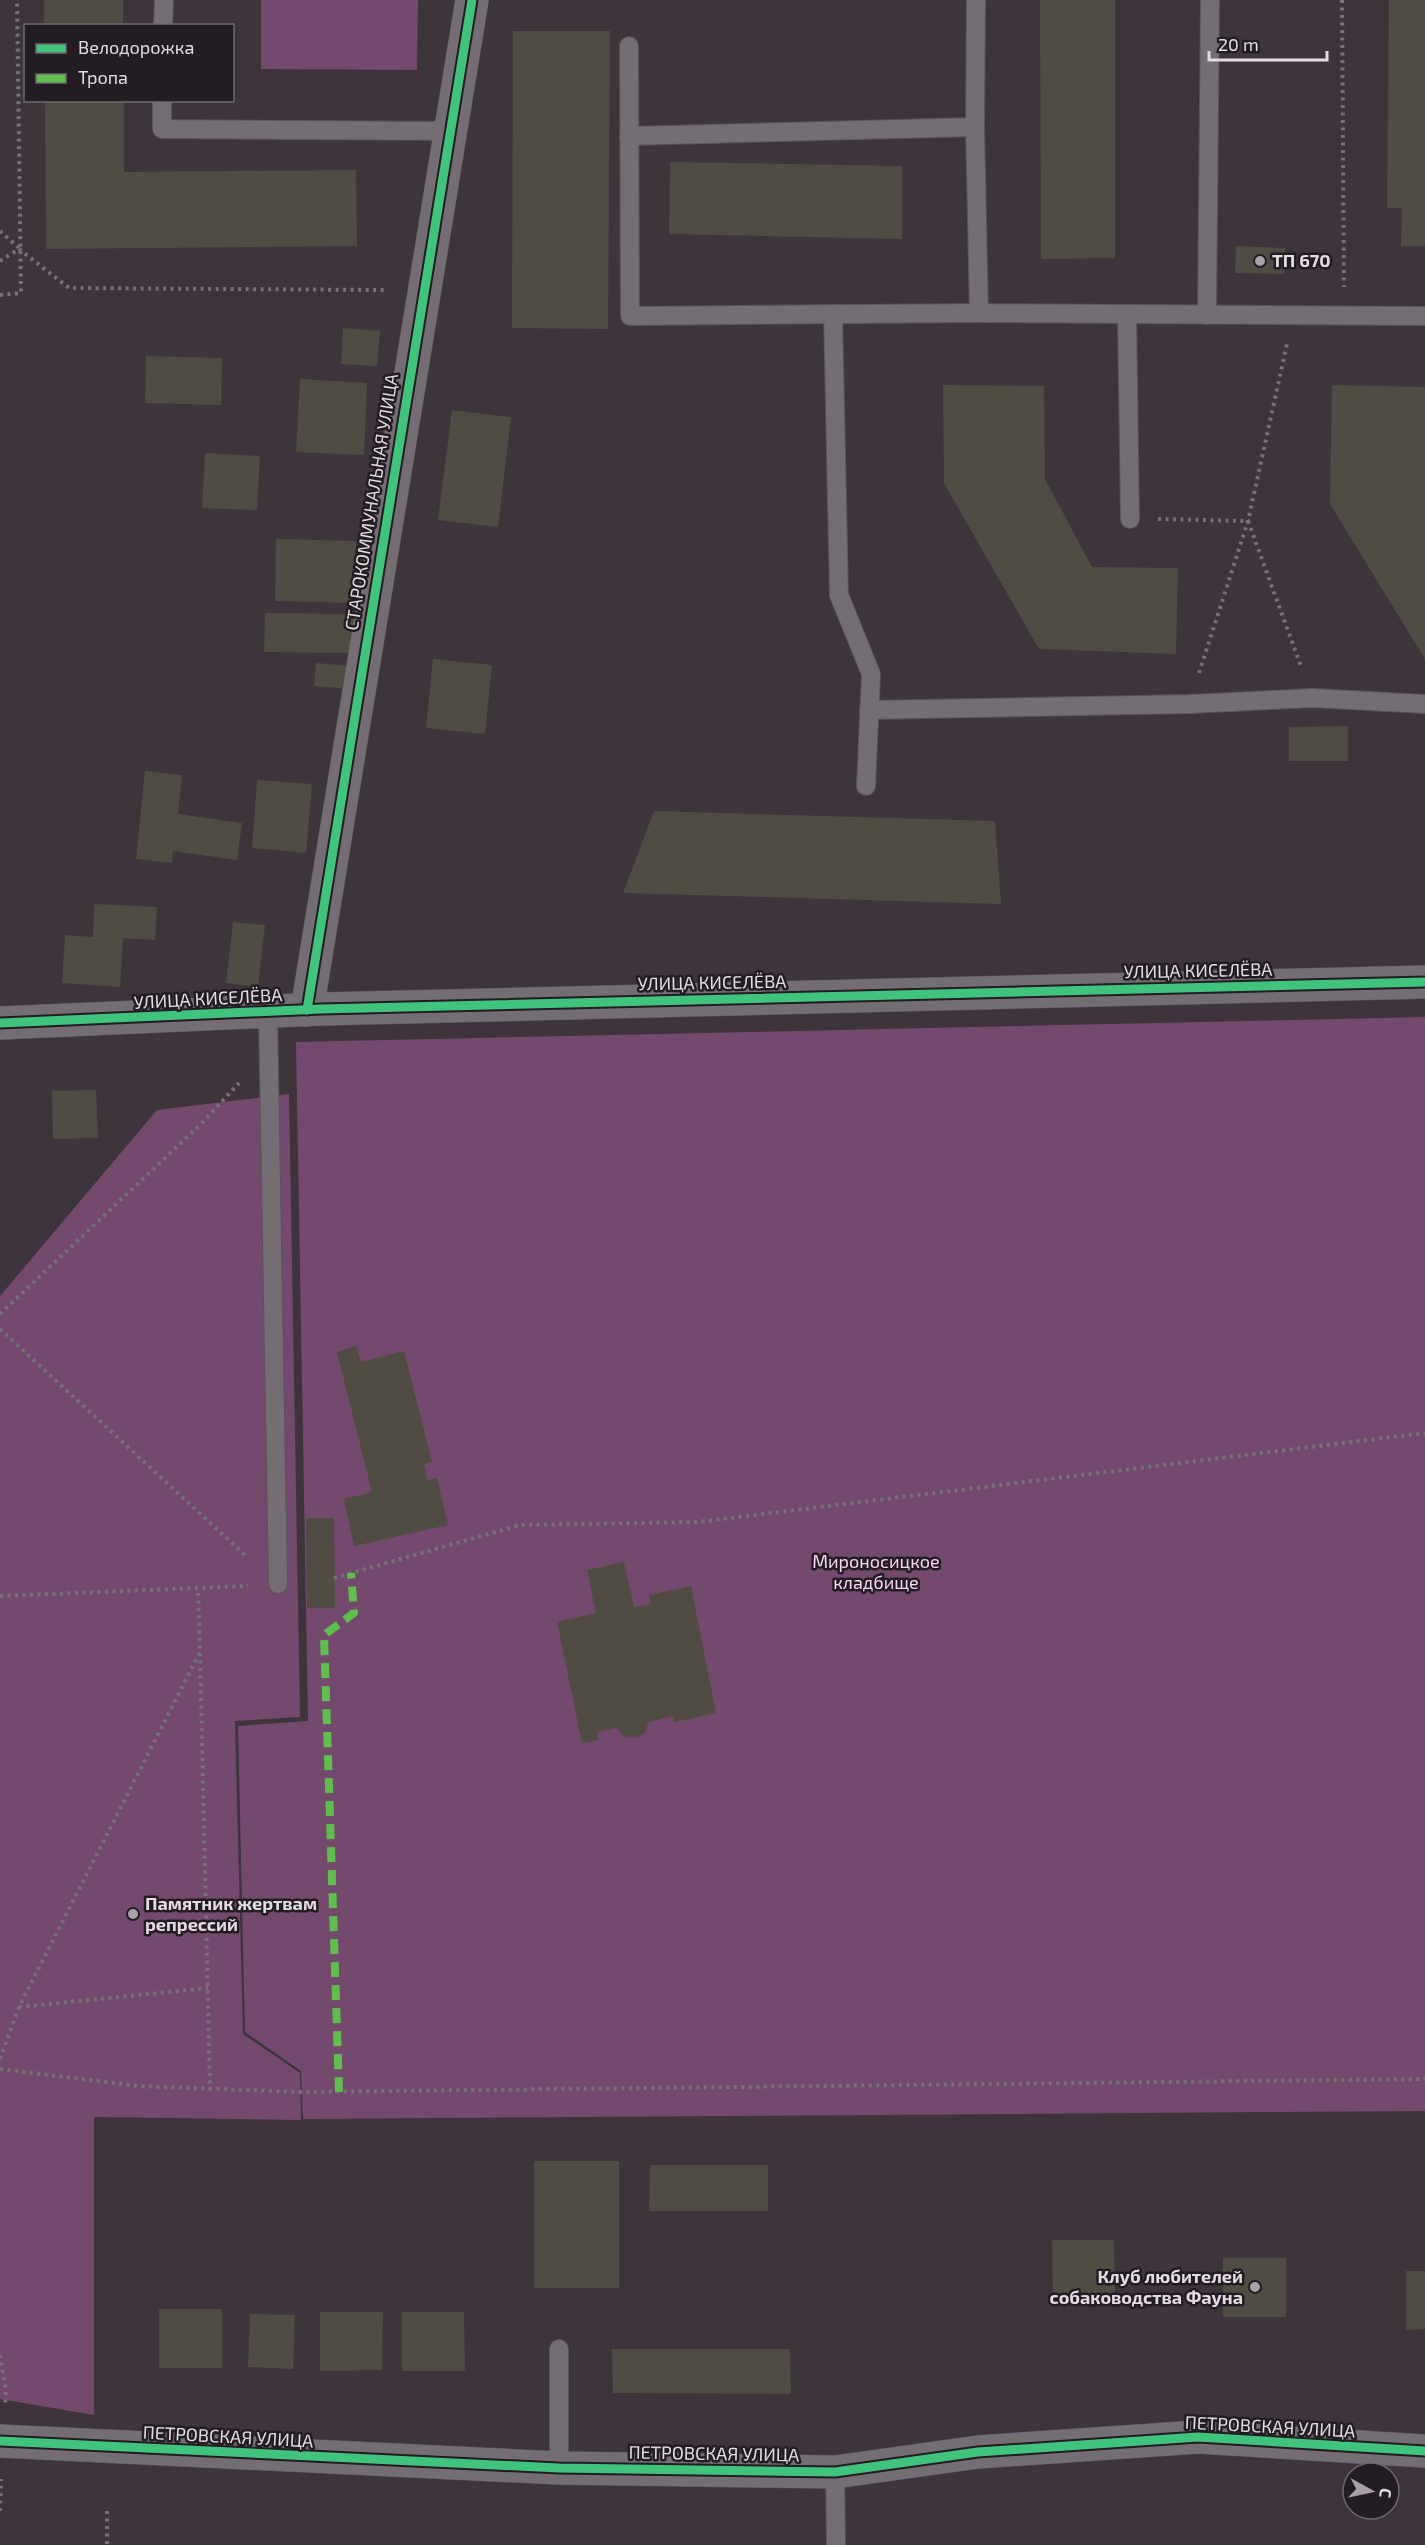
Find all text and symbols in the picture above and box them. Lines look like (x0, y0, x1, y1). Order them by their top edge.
legend (24, 24, 234, 102)
scale bar (1209, 24, 1328, 62)
text: 20 m (1218, 33, 1259, 55)
text: Велодорожка (78, 36, 194, 58)
text: Тропа (78, 66, 128, 88)
place label: ТП 670 (1272, 249, 1331, 271)
marker: ТП 670 (1253, 254, 1267, 268)
street label: СТАРОКОММУНАЛЬНАЯ УЛИЦА (340, 371, 402, 632)
street label: УЛИЦА КИСЕЛЁВА (1123, 958, 1273, 982)
street label: УЛИЦА КИСЕЛЁВА (637, 970, 787, 994)
street label: УЛИЦА КИСЕЛЁВА (133, 983, 284, 1013)
park label: Мироносицкое кладбище (812, 1550, 940, 1593)
place label: Памятник жертвам репрессий (145, 1892, 317, 1935)
marker: Памятник жертвам репрессий (126, 1907, 140, 1921)
place label: Клуб любителей собаководства Фауна (1050, 2265, 1243, 2308)
marker: Клуб любителей собаководства Фауна (1248, 2280, 1262, 2294)
street label: ПЕТРОВСКАЯ УЛИЦА (1184, 2411, 1357, 2441)
street label: ПЕТРОВСКАЯ УЛИЦА (142, 2421, 315, 2451)
street label: ПЕТРОВСКАЯ УЛИЦА (628, 2441, 800, 2466)
north arrow (1341, 2461, 1401, 2521)
text: С (1376, 2487, 1396, 2499)

